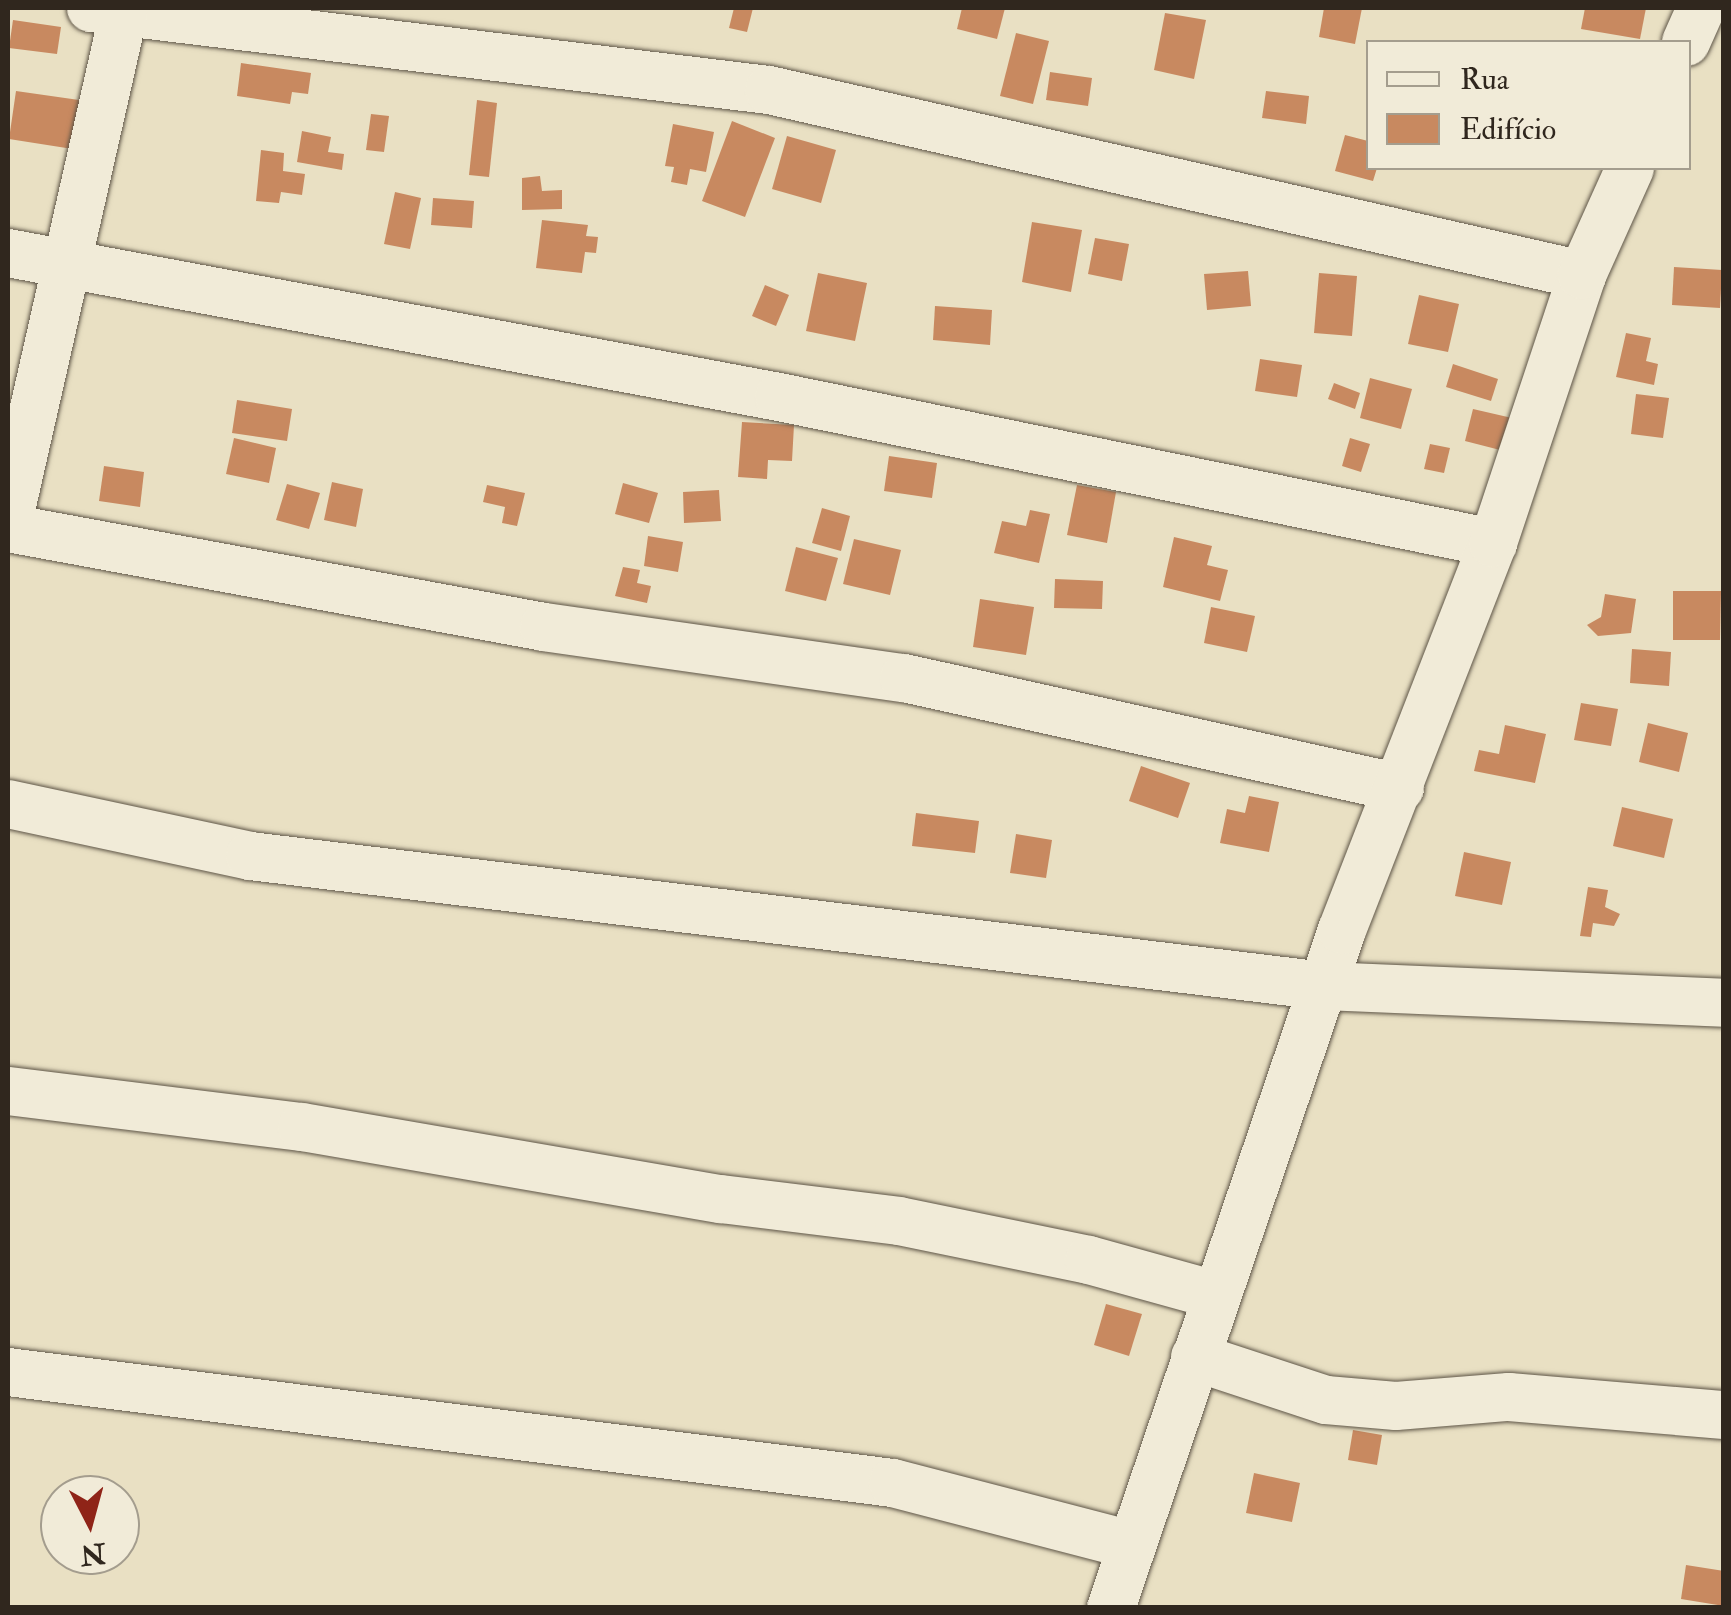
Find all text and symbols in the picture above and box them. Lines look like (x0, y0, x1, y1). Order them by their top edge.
legend (1366, 40, 1691, 170)
text: Rua (1460, 61, 1509, 98)
text: Edifício (1460, 111, 1556, 148)
north arrow (40, 1475, 140, 1575)
text: N (79, 1535, 107, 1572)

